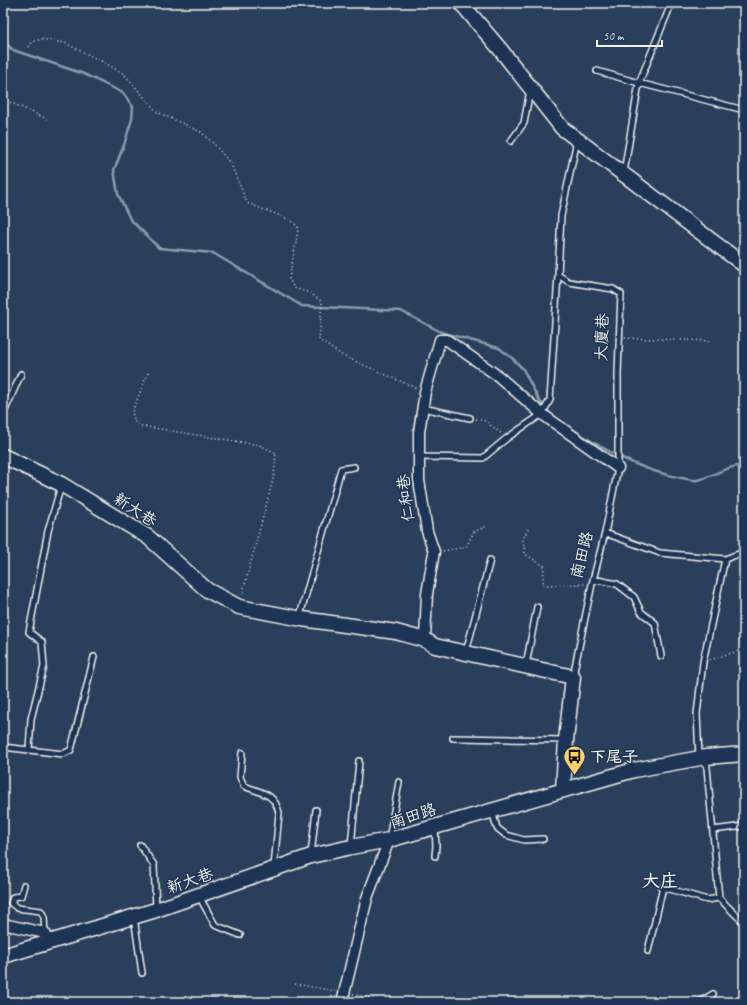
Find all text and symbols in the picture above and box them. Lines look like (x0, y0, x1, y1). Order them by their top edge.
scale bar (597, 22, 662, 48)
text: 50 m (603, 28, 625, 44)
street label: 大廈巷 (591, 313, 613, 361)
street label: 仁和巷 (393, 473, 419, 523)
street label: 新大巷 (109, 489, 161, 531)
street label: 南田路 (566, 529, 598, 581)
bus stop icon: 下尾子 (561, 744, 587, 777)
place label: 下尾子 (590, 747, 638, 767)
street label: 南田路 (387, 799, 439, 833)
street label: 新大巷 (164, 864, 216, 898)
district label: 大庄 (642, 870, 678, 892)

